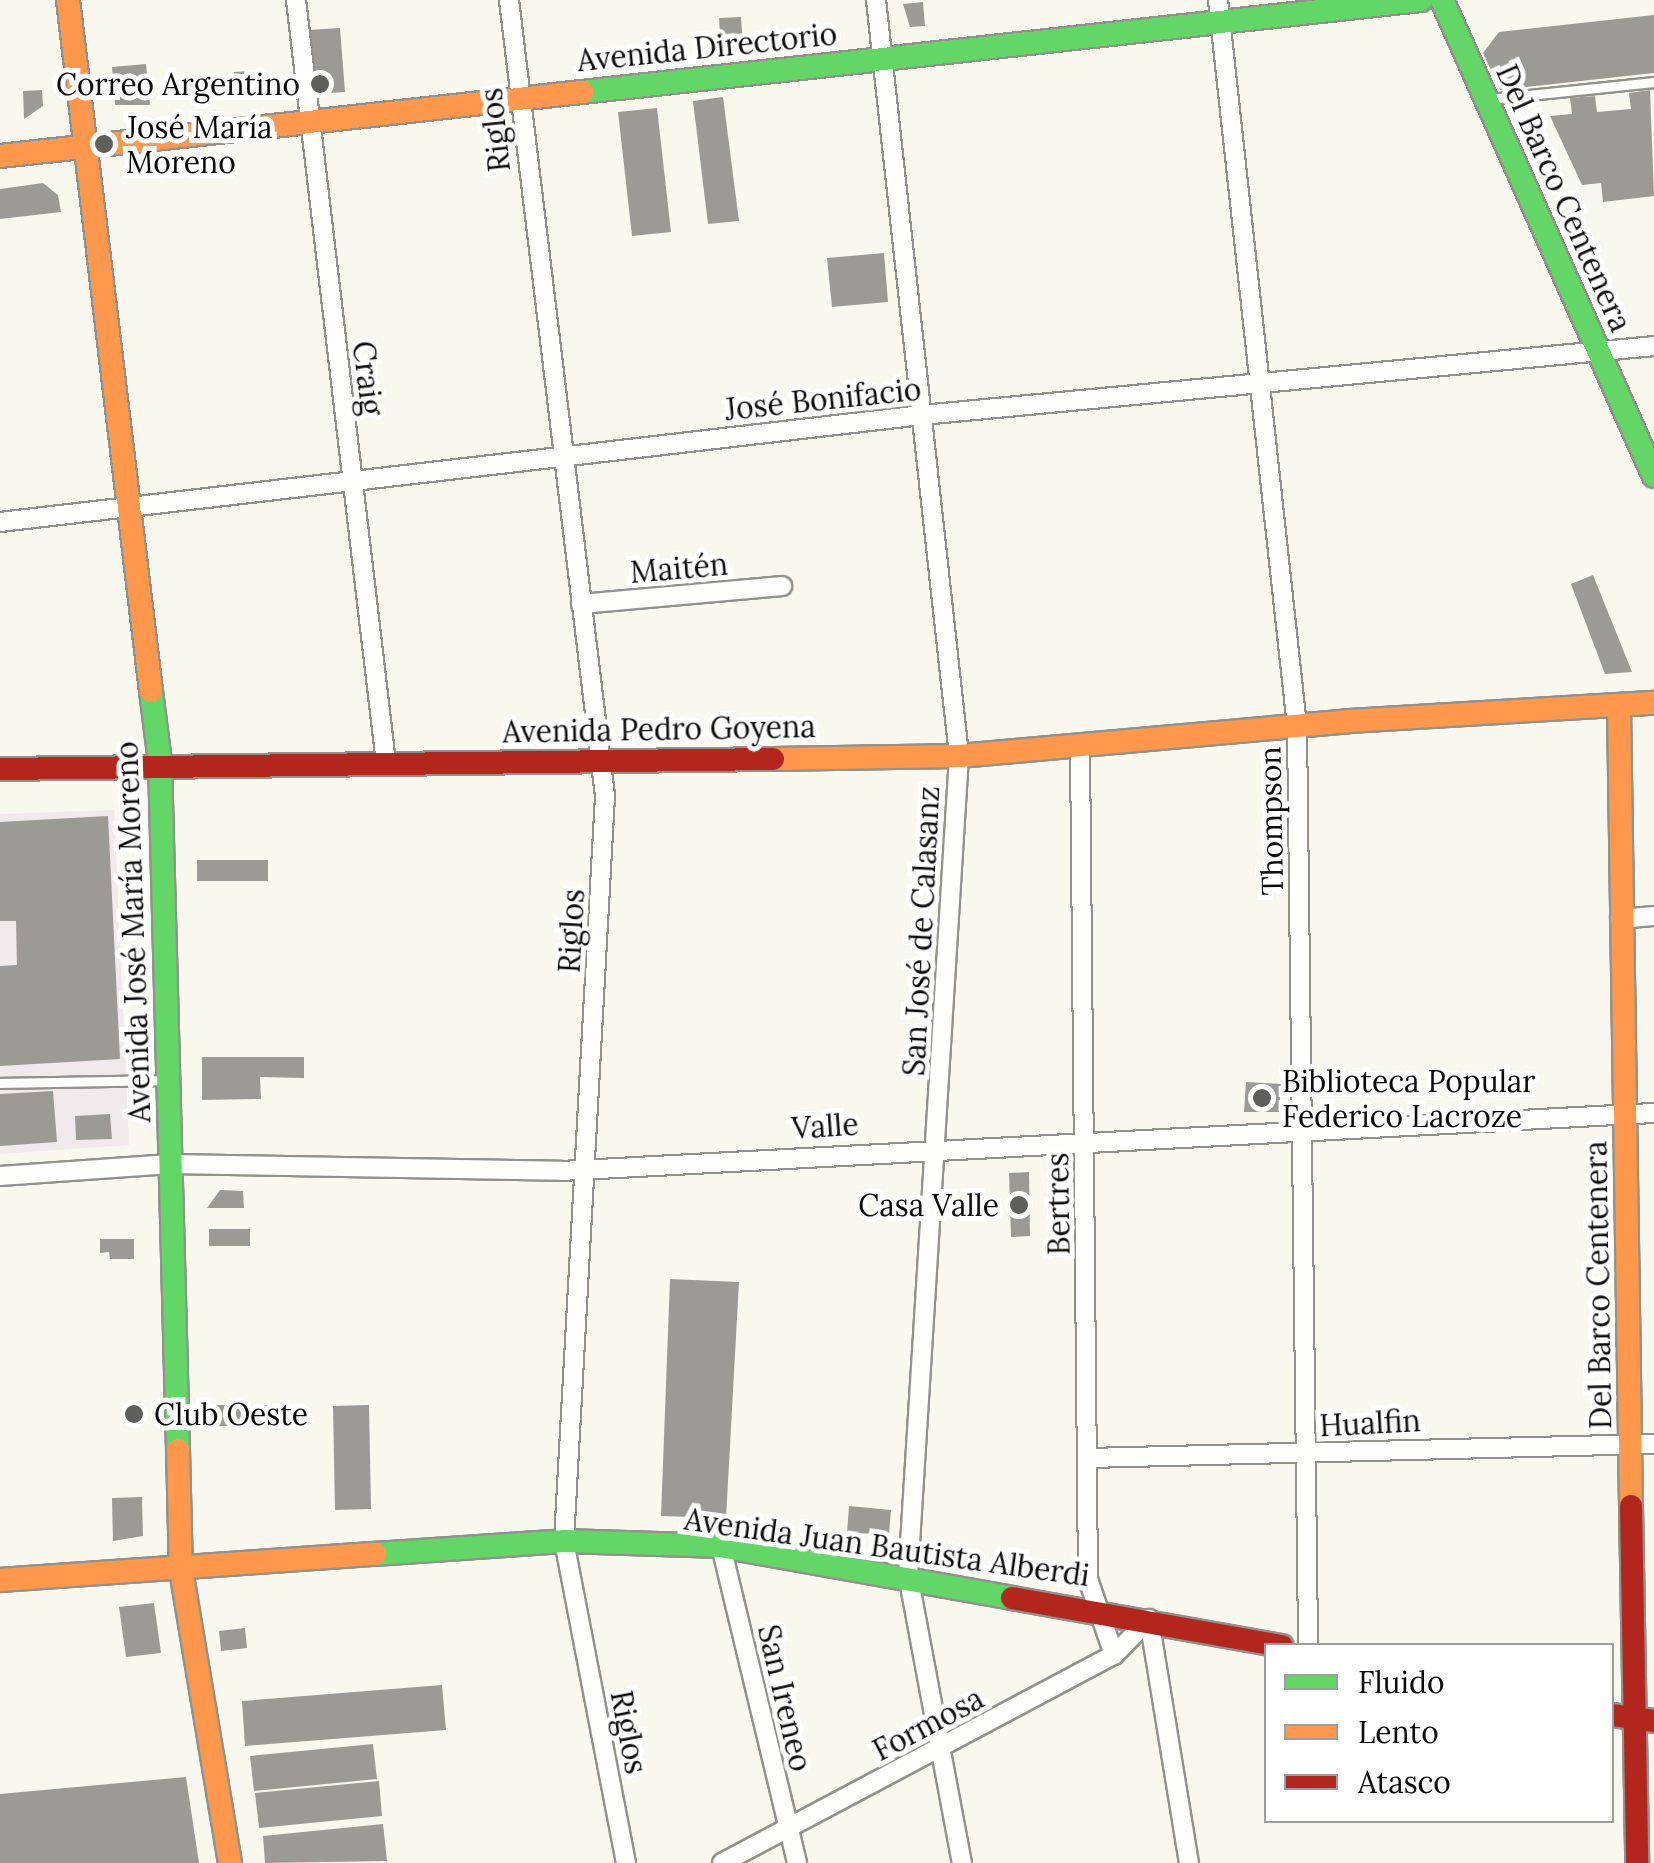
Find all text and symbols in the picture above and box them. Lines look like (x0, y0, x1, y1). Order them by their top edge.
street label: Avenida Directorio (575, 15, 839, 79)
street label: Del Barco Centenera (1489, 59, 1639, 337)
place label: Correo Argentino (56, 66, 300, 102)
marker: Correo Argentino (309, 73, 331, 95)
street label: Riglos (473, 86, 517, 174)
place label: José María Moreno (126, 109, 273, 180)
marker: José María Moreno (91, 131, 117, 157)
street label: Craig (346, 339, 390, 417)
street label: José Bonifacio (723, 371, 923, 427)
street label: Maitén (629, 546, 729, 590)
street label: Avenida Pedro Goyena (502, 708, 816, 750)
street label: Avenida José María Moreno (108, 741, 158, 1123)
street label: Thompson (1252, 746, 1290, 896)
street label: San José de Calasanz (895, 785, 947, 1077)
street label: Riglos (551, 888, 591, 974)
place label: Biblioteca Popular Federico Lacroze (1282, 1063, 1535, 1134)
marker: Biblioteca Popular Federico Lacroze (1251, 1087, 1273, 1109)
street label: Valle (790, 1106, 860, 1146)
street label: Del Barco Centenera (1577, 1140, 1619, 1430)
street label: Bertres (1039, 1152, 1077, 1256)
place label: Casa Valle (858, 1187, 999, 1223)
marker: Casa Valle (1008, 1194, 1030, 1216)
place label: Club Oeste (154, 1396, 308, 1432)
street label: Hualfin (1318, 1402, 1422, 1444)
marker: Club Oeste (123, 1403, 145, 1425)
street label: Avenida Juan Bautista Alberdi (682, 1501, 1092, 1593)
street label: San Ireneo (751, 1621, 819, 1775)
legend (1264, 1643, 1614, 1823)
text: Fluido (1358, 1663, 1444, 1701)
street label: Formosa (866, 1680, 990, 1768)
street label: Riglos (603, 1687, 655, 1777)
text: Lento (1358, 1713, 1439, 1751)
text: Atasco (1358, 1763, 1451, 1801)

